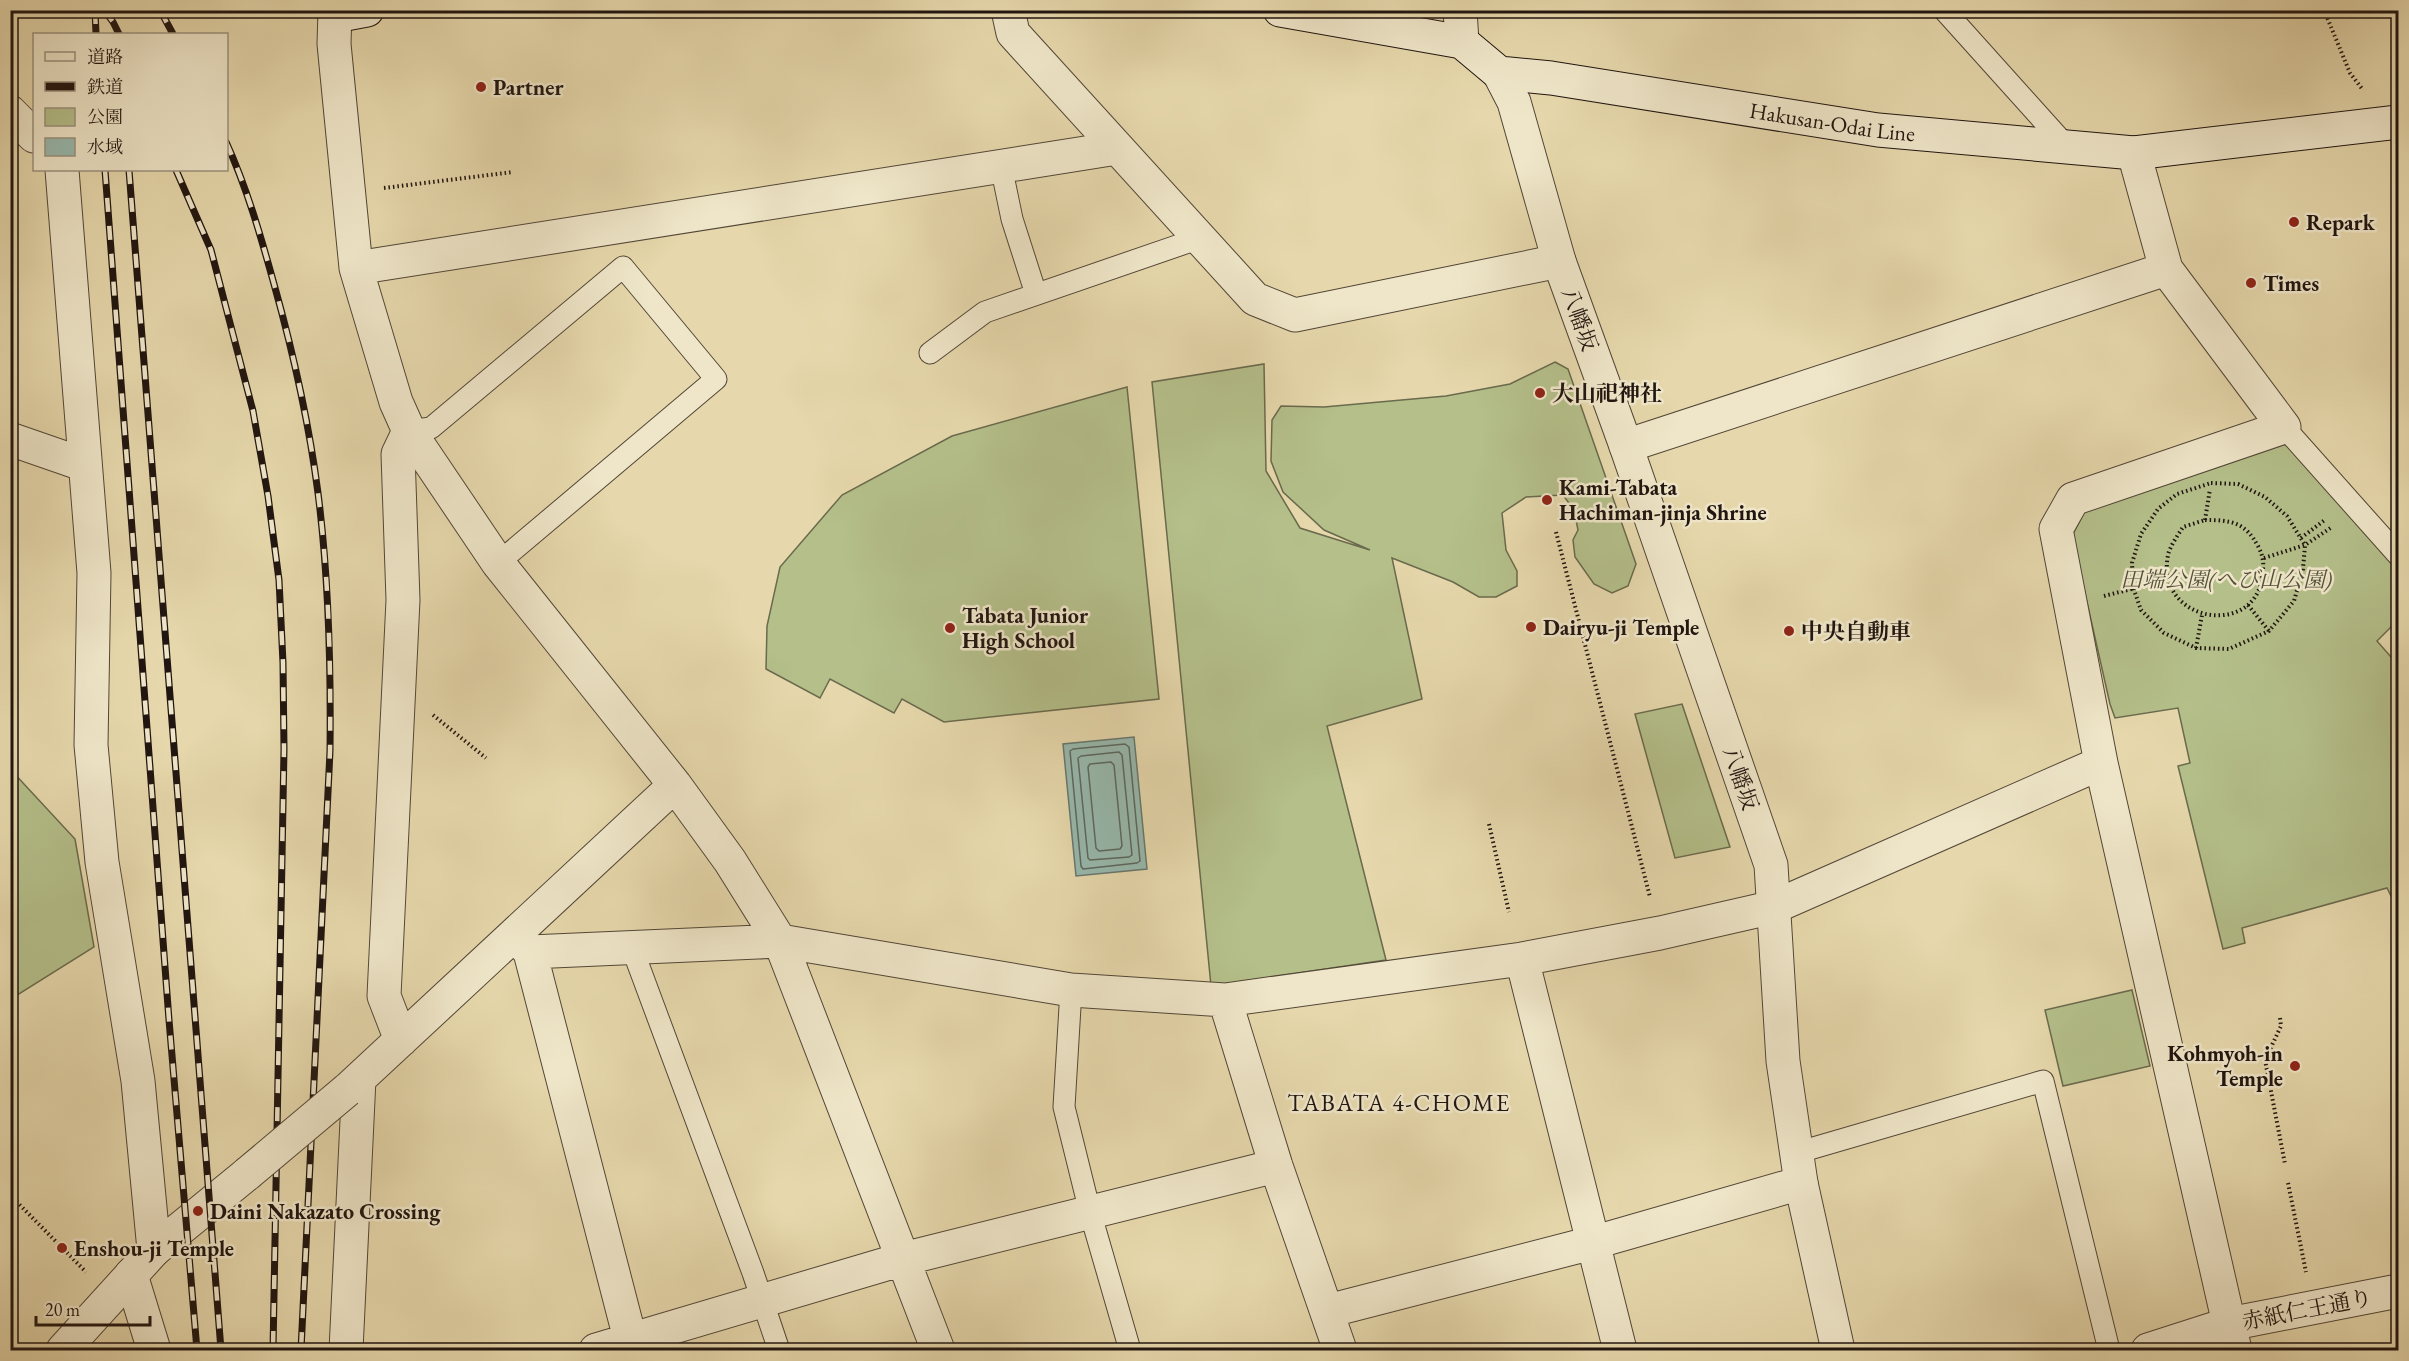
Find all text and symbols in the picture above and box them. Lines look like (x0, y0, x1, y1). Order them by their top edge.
legend (33, 33, 228, 171)
text: 道路 (87, 45, 123, 68)
place label: Partner (493, 73, 564, 102)
text: 鉄道 (87, 75, 123, 98)
marker: Partner (474, 80, 488, 94)
street label: Hakusan-Odai Line (1747, 96, 1917, 148)
text: 公園 (87, 105, 123, 128)
text: 水域 (87, 135, 123, 158)
place label: Repark (2306, 208, 2376, 237)
marker: Repark (2287, 215, 2301, 229)
place label: Times (2263, 269, 2319, 298)
marker: Times (2244, 276, 2258, 290)
street label: 八幡坂 (1555, 283, 1604, 355)
place label: 大山祀神社 (1552, 379, 1662, 408)
marker: 大山祀神社 (1533, 386, 1547, 400)
place label: Kami-Tabata Hachiman-jinja Shrine (1559, 473, 1767, 527)
marker: Kami-Tabata Hachiman-jinja Shrine (1540, 493, 1554, 507)
park label: 田端公園(へび山公園) (2120, 565, 2332, 594)
place label: Tabata Junior High School (962, 601, 1089, 655)
place label: Dairyu-ji Temple (1543, 613, 1699, 642)
place label: 中央自動車 (1801, 617, 1911, 646)
marker: Dairyu-ji Temple (1524, 620, 1538, 634)
marker: Tabata Junior High School (943, 621, 957, 635)
marker: 中央自動車 (1782, 624, 1796, 638)
street label: 八幡坂 (1716, 742, 1765, 814)
place label: Kohmyoh-in Temple (2167, 1039, 2284, 1093)
marker: Kohmyoh-in Temple (2288, 1059, 2302, 1073)
district label: TABATA 4-CHOME (1287, 1087, 1511, 1118)
place label: Daini Nakazato Crossing (210, 1197, 441, 1226)
marker: Daini Nakazato Crossing (191, 1204, 205, 1218)
place label: Enshou-ji Temple (74, 1234, 234, 1263)
marker: Enshou-ji Temple (55, 1241, 69, 1255)
street label: 赤紙仁王通り (2240, 1283, 2375, 1336)
scale bar (36, 1289, 150, 1327)
text: 20 m (45, 1298, 80, 1321)

